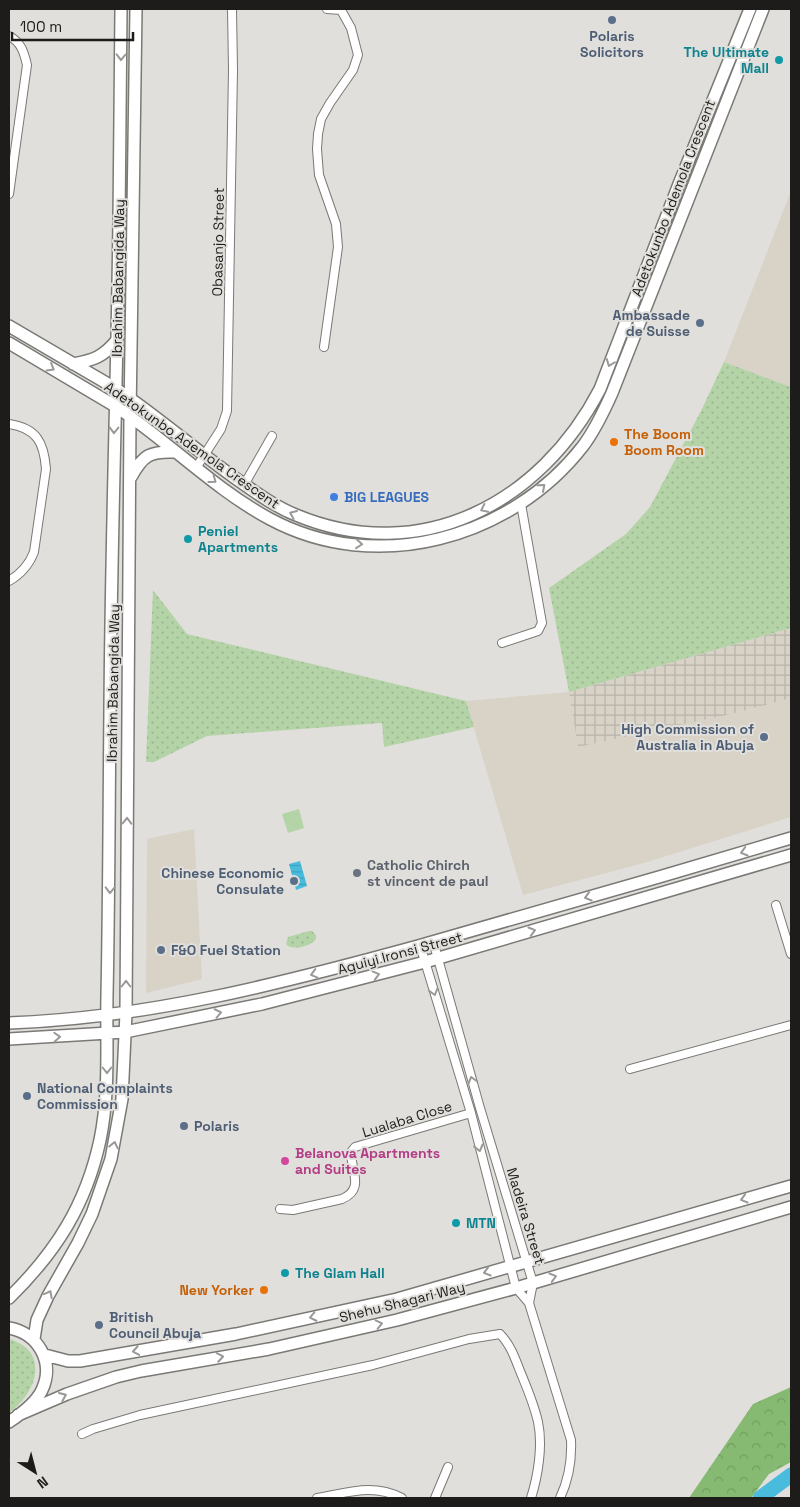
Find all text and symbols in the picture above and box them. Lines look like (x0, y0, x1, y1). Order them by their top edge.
scale bar (12, 10, 134, 42)
marker: Polaris Solicitors (606, 14, 618, 26)
text: 100 m (20, 17, 62, 36)
place label: Polaris Solicitors (580, 27, 644, 61)
place label: The Ultimate Mall (684, 43, 769, 77)
one-way arrow (115, 54, 126, 62)
marker: The Ultimate Mall (773, 54, 785, 66)
street label: Adetokunbo Ademola Crescent (627, 97, 719, 299)
street label: Obasanjo Street (208, 187, 228, 297)
street label: Ibrahim Babangida Way (108, 199, 128, 357)
place label: Ambassade de Suisse (613, 306, 690, 340)
marker: Ambassade de Suisse (694, 317, 706, 329)
one-way arrow (606, 358, 616, 367)
one-way arrow (45, 362, 54, 372)
street label: Adetokunbo Ademola Crescent (101, 378, 283, 512)
place label: The Boom Boom Room (624, 425, 704, 459)
one-way arrow (109, 426, 120, 434)
marker: The Boom Boom Room (608, 436, 620, 448)
one-way arrow (207, 474, 217, 483)
one-way arrow (537, 484, 546, 493)
place label: BIG LEAGUES (344, 488, 429, 506)
marker: BIG LEAGUES (328, 491, 340, 503)
one-way arrow (480, 502, 489, 513)
one-way arrow (289, 509, 298, 520)
place label: Peniel Apartments (198, 522, 278, 556)
marker: Peniel Apartments (182, 533, 194, 545)
one-way arrow (355, 539, 363, 550)
street label: Ibrahim Babangida Way (103, 604, 123, 762)
place label: High Commission of Australia in Abuja (621, 720, 754, 754)
marker: High Commission of Australia in Abuja (758, 731, 770, 743)
one-way arrow (122, 817, 132, 824)
one-way arrow (740, 846, 749, 857)
place label: Catholic Chirch st vincent de paul (367, 856, 489, 890)
place label: Chinese Economic Consulate (161, 864, 284, 898)
marker: Catholic Chirch st vincent de paul (351, 867, 363, 879)
marker: Chinese Economic Consulate (288, 875, 300, 887)
one-way arrow (104, 886, 115, 894)
one-way arrow (585, 891, 593, 901)
one-way arrow (528, 926, 536, 936)
street label: Aguiyi Ironsi Street (336, 928, 464, 978)
place label: F&O Fuel Station (171, 941, 281, 959)
marker: F&O Fuel Station (155, 944, 167, 956)
one-way arrow (309, 968, 318, 979)
one-way arrow (371, 971, 379, 981)
one-way arrow (121, 979, 131, 987)
one-way arrow (429, 987, 439, 995)
one-way arrow (213, 1009, 222, 1019)
one-way arrow (54, 1032, 62, 1042)
one-way arrow (102, 1066, 112, 1074)
one-way arrow (468, 1076, 478, 1084)
place label: National Complaints Commission (37, 1079, 173, 1113)
marker: National Complaints Commission (21, 1090, 33, 1102)
street label: Lualaba Close (360, 1097, 454, 1141)
place label: Polaris (194, 1117, 239, 1135)
marker: Polaris (178, 1120, 190, 1132)
one-way arrow (108, 1141, 119, 1150)
one-way arrow (473, 1143, 484, 1152)
place label: Belanova Apartments and Suites (295, 1144, 440, 1178)
marker: Belanova Apartments and Suites (279, 1155, 291, 1167)
street label: Madeira Street (503, 1165, 549, 1267)
one-way arrow (740, 1193, 749, 1204)
place label: MTN (466, 1214, 496, 1232)
marker: MTN (450, 1217, 462, 1229)
place label: The Glam Hall (295, 1264, 385, 1282)
one-way arrow (483, 1266, 491, 1277)
marker: The Glam Hall (279, 1267, 291, 1279)
one-way arrow (549, 1272, 558, 1283)
street label: Shehu Shagari Way (337, 1278, 467, 1326)
place label: New Yorker (179, 1281, 254, 1299)
marker: New Yorker (258, 1284, 270, 1296)
one-way arrow (43, 1290, 53, 1299)
place label: British Council Abuja (109, 1308, 201, 1342)
one-way arrow (308, 1311, 317, 1322)
marker: British Council Abuja (93, 1319, 105, 1331)
one-way arrow (375, 1319, 384, 1330)
one-way arrow (132, 1346, 141, 1356)
one-way arrow (216, 1352, 225, 1362)
one-way arrow (58, 1392, 67, 1402)
north arrow (10, 1447, 60, 1497)
text: N (34, 1472, 52, 1493)

